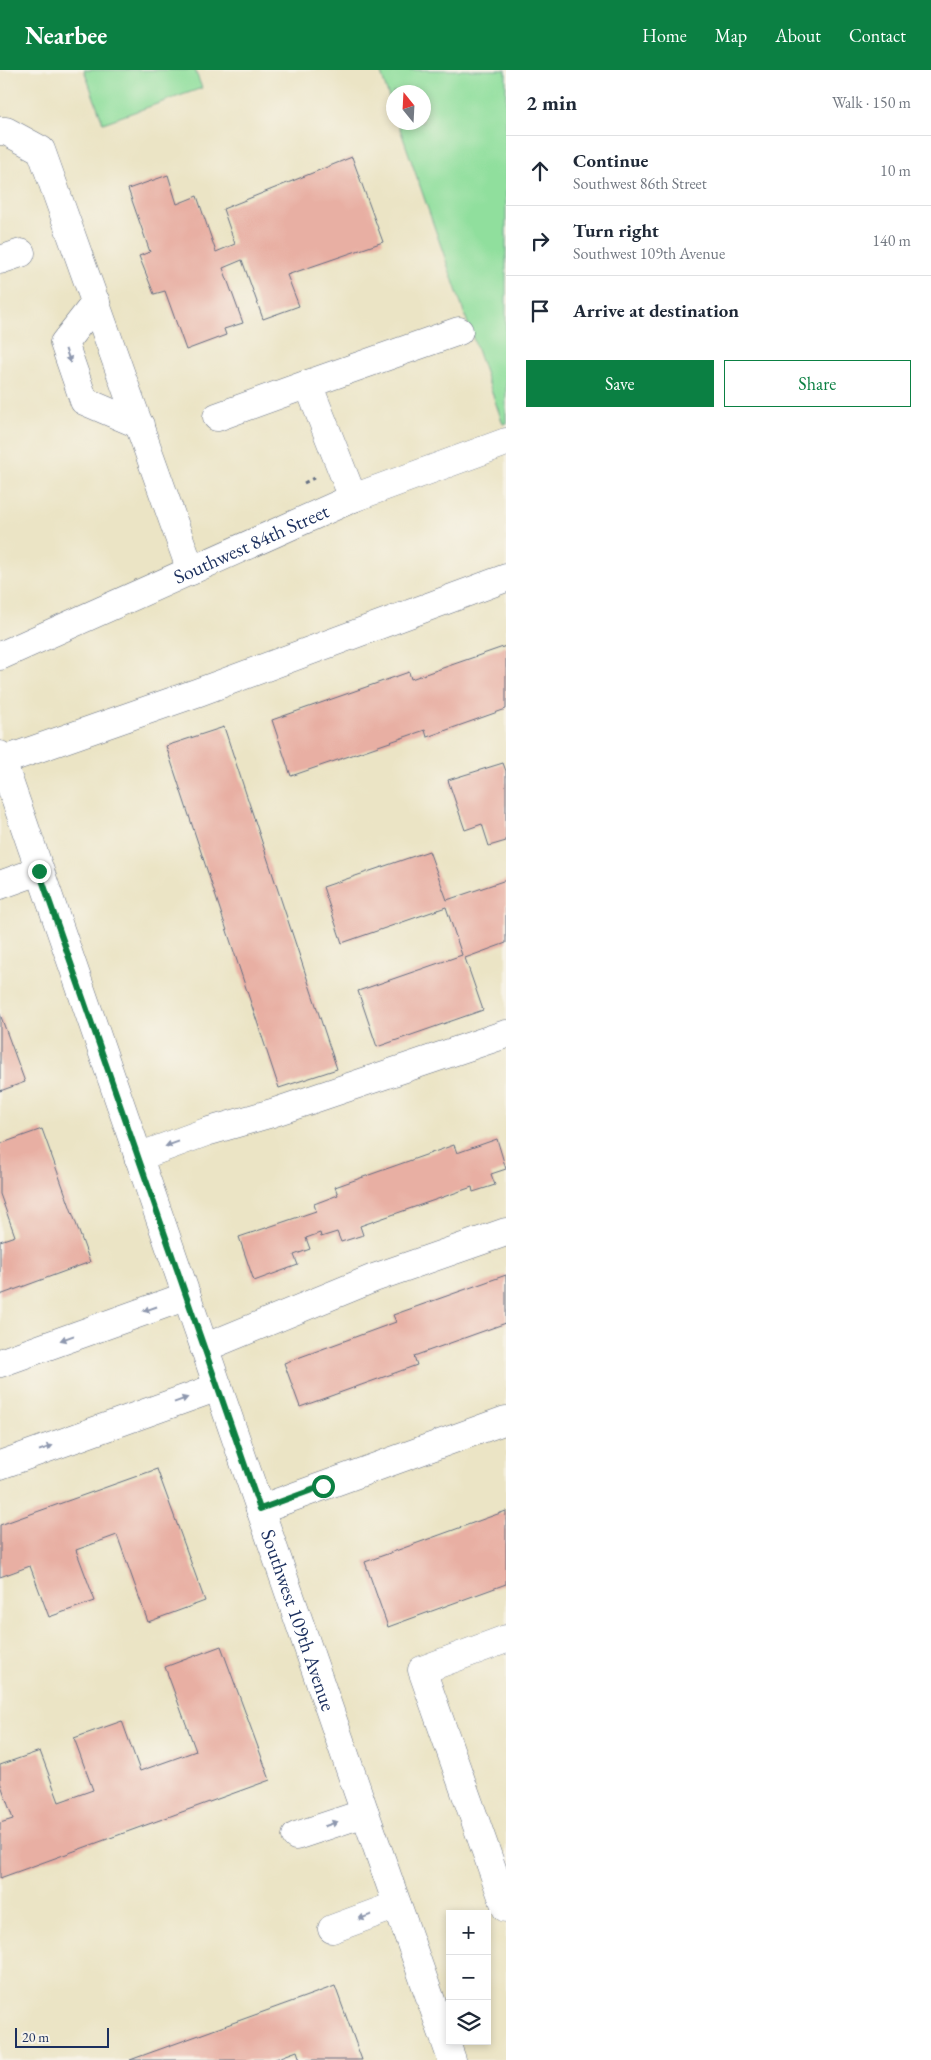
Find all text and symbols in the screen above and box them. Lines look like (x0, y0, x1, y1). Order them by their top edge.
text: Nearbee (25, 20, 107, 51)
text: Home (642, 24, 687, 47)
text: Map (715, 24, 747, 47)
text: About (775, 24, 821, 47)
text: Contact (849, 24, 906, 47)
north arrow (386, 85, 431, 130)
text: 2 min (526, 89, 577, 116)
text: Walk · 150 m (832, 92, 911, 113)
text: Continue (573, 148, 648, 173)
icon: ahead (526, 157, 554, 185)
text: 10 m (880, 160, 911, 181)
text: Southwest 86th Street (573, 173, 707, 194)
text: Turn right (573, 218, 659, 243)
icon: right (526, 227, 554, 255)
text: 140 m (872, 230, 911, 251)
text: Southwest 109th Avenue (573, 243, 725, 264)
icon: arrive (526, 297, 554, 325)
text: Arrive at destination (573, 298, 739, 323)
one-way arrow (65, 349, 73, 364)
button: Save (526, 360, 714, 407)
button: Share (724, 360, 911, 407)
street label: Southwest 84th Street (169, 497, 333, 590)
route end (28, 860, 51, 883)
one-way arrow (164, 1140, 179, 1148)
one-way arrow (142, 1306, 157, 1313)
one-way arrow (59, 1334, 74, 1342)
one-way arrow (174, 1396, 189, 1403)
one-way arrow (39, 1444, 54, 1452)
route start (312, 1475, 335, 1498)
street label: Southwest 109th Avenue (255, 1526, 342, 1714)
one-way arrow (323, 1820, 338, 1827)
map controls (446, 1910, 491, 2045)
button: + (446, 1910, 491, 1955)
one-way arrow (357, 1914, 372, 1921)
button: − (446, 1955, 491, 2000)
button: layers (446, 2000, 491, 2045)
scale bar (15, 2025, 109, 2048)
text: 20 m (22, 2028, 49, 2046)

